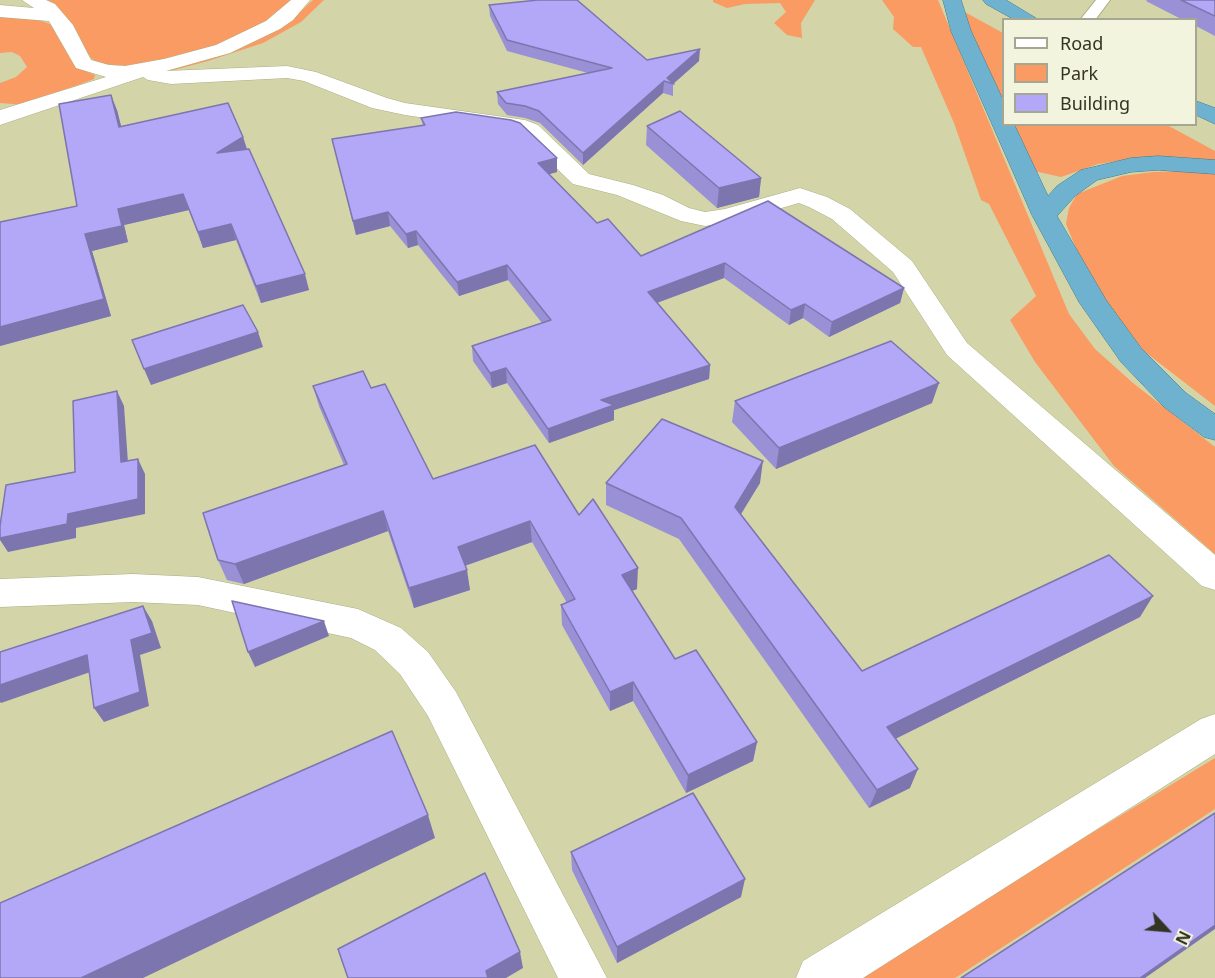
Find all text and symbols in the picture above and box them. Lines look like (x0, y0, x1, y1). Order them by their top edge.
legend (1002, 18, 1197, 126)
text: Road (1060, 31, 1103, 55)
text: Park (1060, 61, 1098, 85)
text: Building (1060, 91, 1130, 115)
north arrow (1137, 900, 1197, 960)
text: N (1170, 927, 1196, 949)

